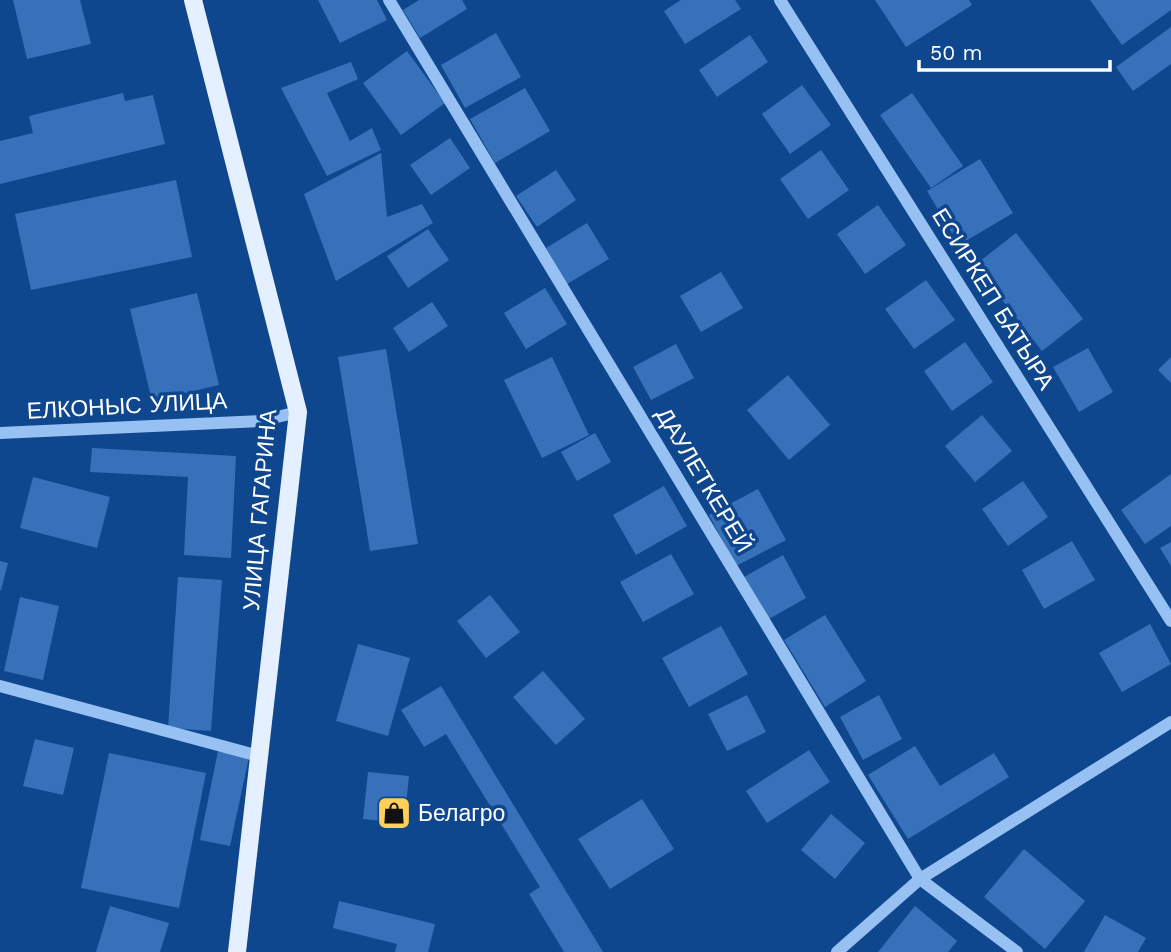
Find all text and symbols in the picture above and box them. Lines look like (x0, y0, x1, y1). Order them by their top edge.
scale bar (919, 28, 1110, 72)
text: 50 m (930, 40, 982, 65)
street label: ЕСИРКЕП БАТЫРА (926, 203, 1060, 395)
street label: ЕЛКОНЫС УЛИЦА (26, 387, 229, 425)
street label: ДАУЛЕТКЕРЕЙ (650, 402, 759, 557)
street label: УЛИЦА ГАГАРИНА (238, 408, 282, 612)
shop icon: Белагро (375, 794, 413, 832)
place label: Белагро (418, 800, 505, 827)

